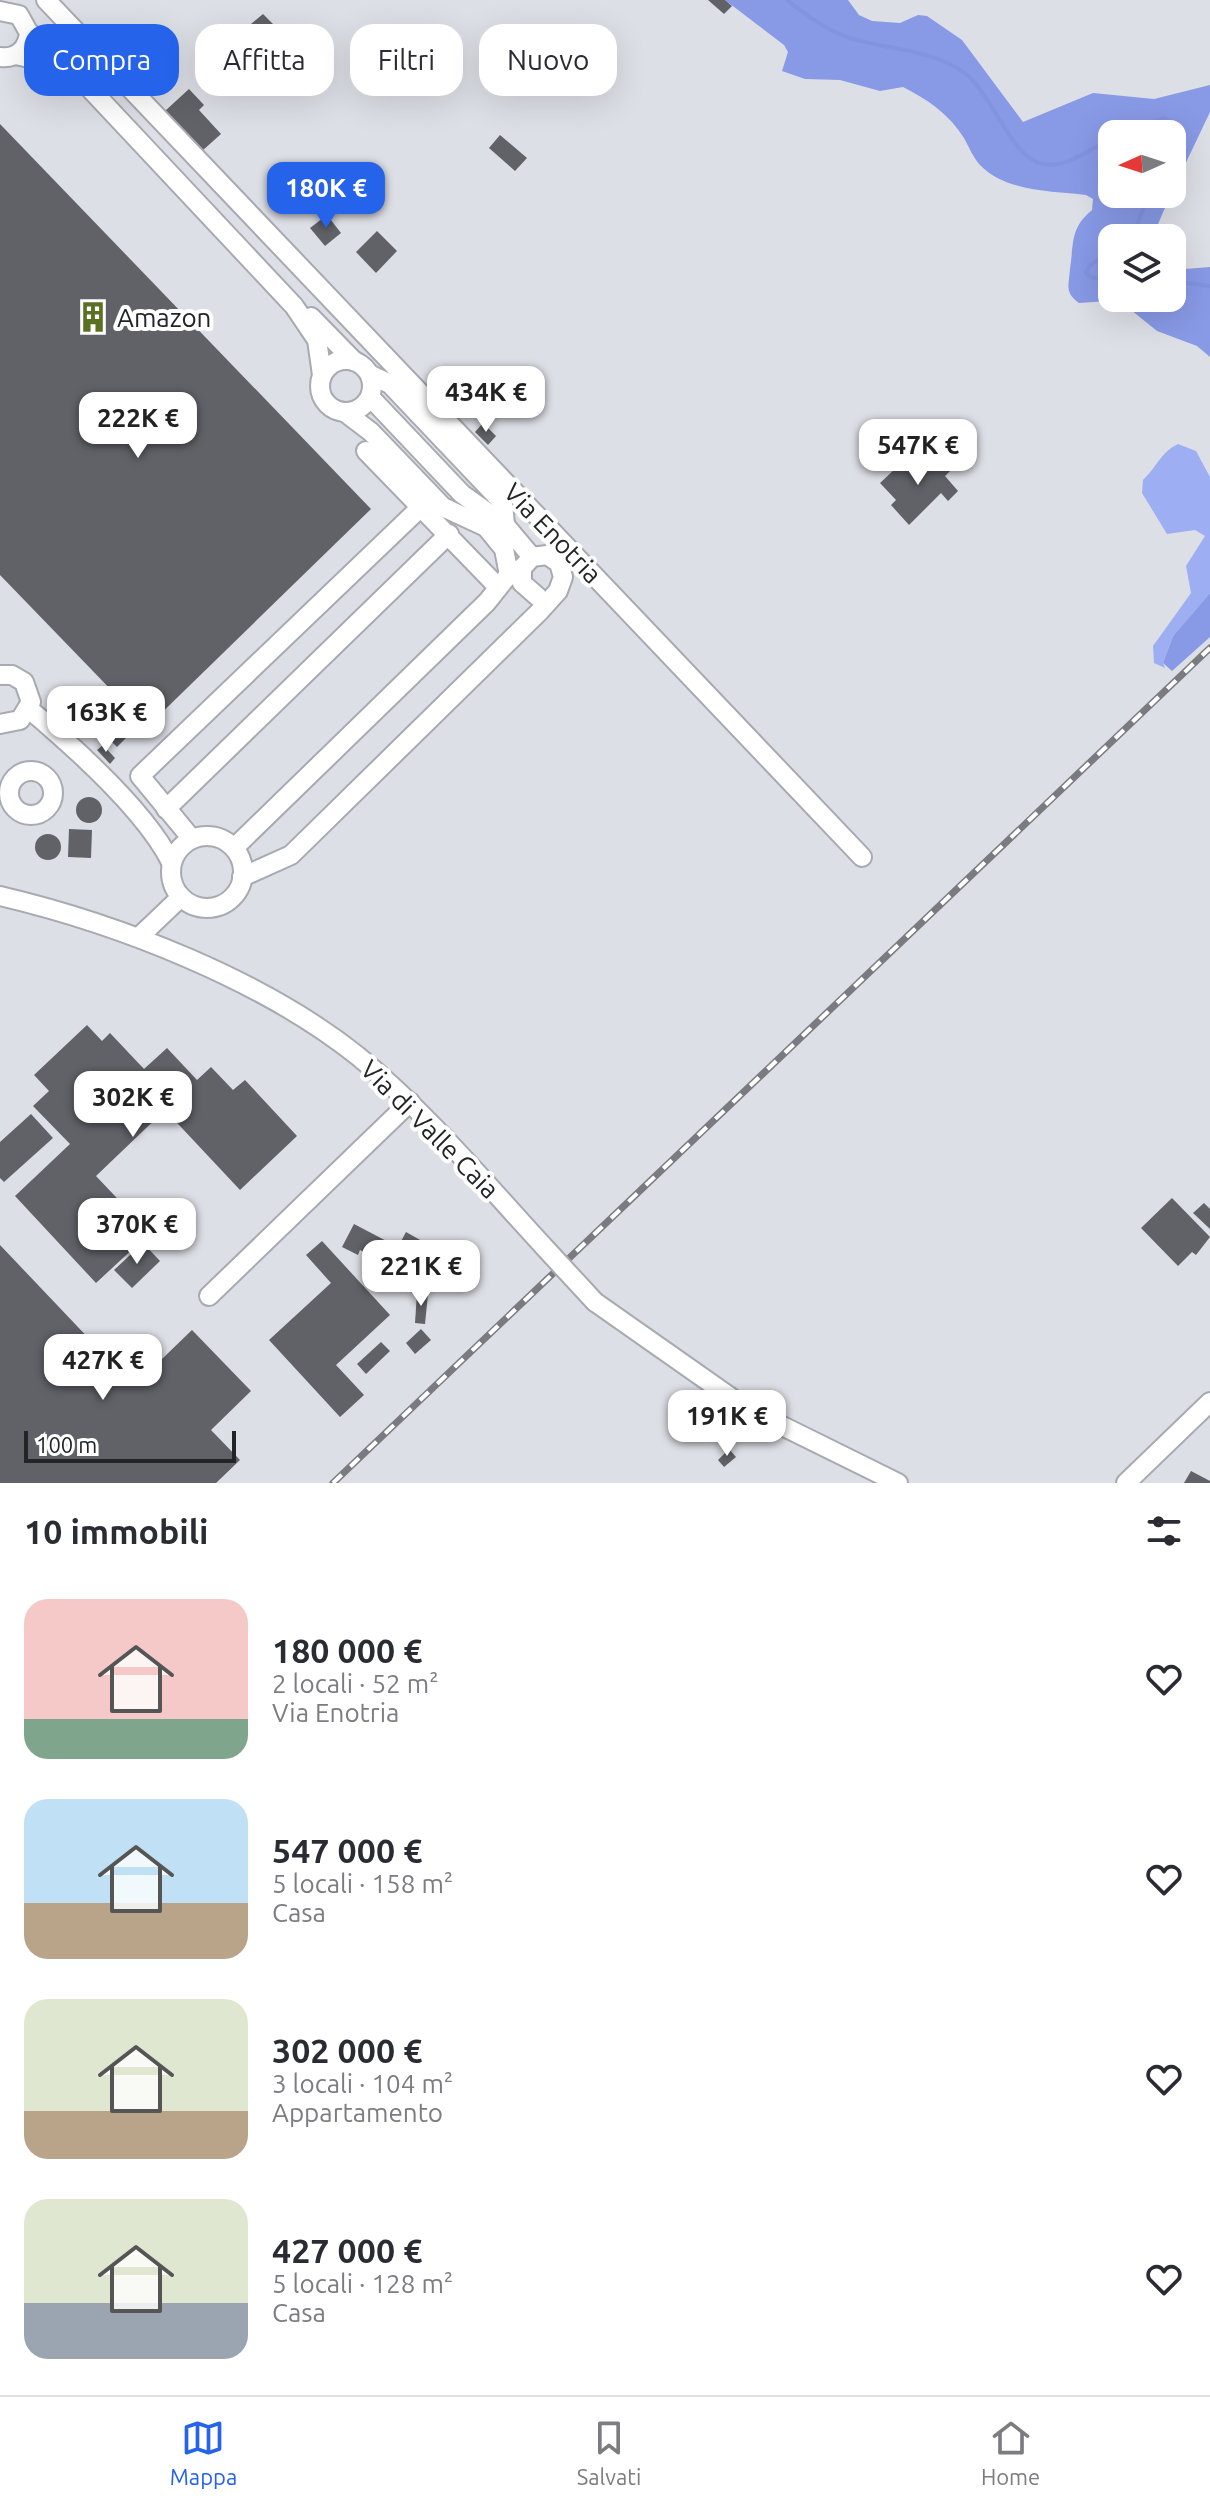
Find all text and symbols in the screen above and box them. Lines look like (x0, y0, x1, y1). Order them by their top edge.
chip: Compra (24, 24, 179, 96)
chip: Affitta (195, 24, 334, 96)
chip: Filtri (350, 24, 463, 96)
chip: Nuovo (479, 24, 617, 96)
north arrow (1098, 120, 1186, 208)
map controls (1098, 120, 1186, 312)
pin: 180K € (261, 162, 391, 230)
text: 180K € (285, 173, 367, 202)
button: layers (1098, 224, 1186, 312)
building icon: Amazon (76, 300, 110, 334)
place label: Amazon (117, 303, 211, 332)
pin: 434K € (421, 366, 551, 434)
text: 434K € (445, 377, 527, 406)
pin: 222K € (73, 392, 203, 460)
text: 222K € (97, 403, 179, 432)
pin: 547K € (853, 419, 983, 487)
text: 547K € (877, 430, 959, 459)
street label: Via Enotria (498, 477, 608, 589)
pin: 163K € (41, 686, 171, 754)
text: 163K € (65, 697, 147, 726)
street label: Via di Valle Caia (355, 1054, 505, 1204)
pin: 302K € (68, 1071, 198, 1139)
text: 302K € (92, 1082, 174, 1111)
pin: 370K € (72, 1198, 202, 1266)
text: 370K € (96, 1209, 178, 1238)
pin: 221K € (356, 1240, 486, 1308)
text: 221K € (380, 1251, 462, 1280)
pin: 427K € (38, 1334, 168, 1402)
text: 427K € (62, 1345, 144, 1374)
pin: 191K € (662, 1390, 792, 1458)
text: 191K € (686, 1401, 768, 1430)
scale bar (24, 1427, 236, 1463)
text: 100 m (36, 1432, 97, 1457)
icon: filters (1142, 1509, 1186, 1553)
text: 10 immobili (24, 1512, 209, 1550)
icon: home (88, 1631, 184, 1727)
text: 180 000 € (272, 1631, 422, 1669)
icon: heart (1142, 1657, 1186, 1701)
text: 2 locali · 52 m² (272, 1669, 439, 1698)
text: Via Enotria (272, 1698, 399, 1727)
icon: home (88, 1831, 184, 1927)
text: 547 000 € (272, 1831, 422, 1869)
icon: heart (1142, 1857, 1186, 1901)
text: 5 locali · 158 m² (272, 1869, 453, 1898)
text: Casa (272, 1898, 326, 1927)
icon: home (88, 2031, 184, 2127)
text: 302 000 € (272, 2031, 422, 2069)
icon: heart (1142, 2057, 1186, 2101)
text: 3 locali · 104 m² (272, 2069, 453, 2098)
text: Appartamento (272, 2098, 443, 2127)
icon: home (88, 2231, 184, 2327)
text: 427 000 € (272, 2231, 422, 2269)
icon: heart (1142, 2257, 1186, 2301)
text: 5 locali · 128 m² (272, 2269, 453, 2298)
text: Casa (272, 2298, 326, 2327)
tab: Mappa (170, 2416, 237, 2489)
tab: Salvati (577, 2416, 641, 2489)
tab: Home (981, 2416, 1040, 2489)

